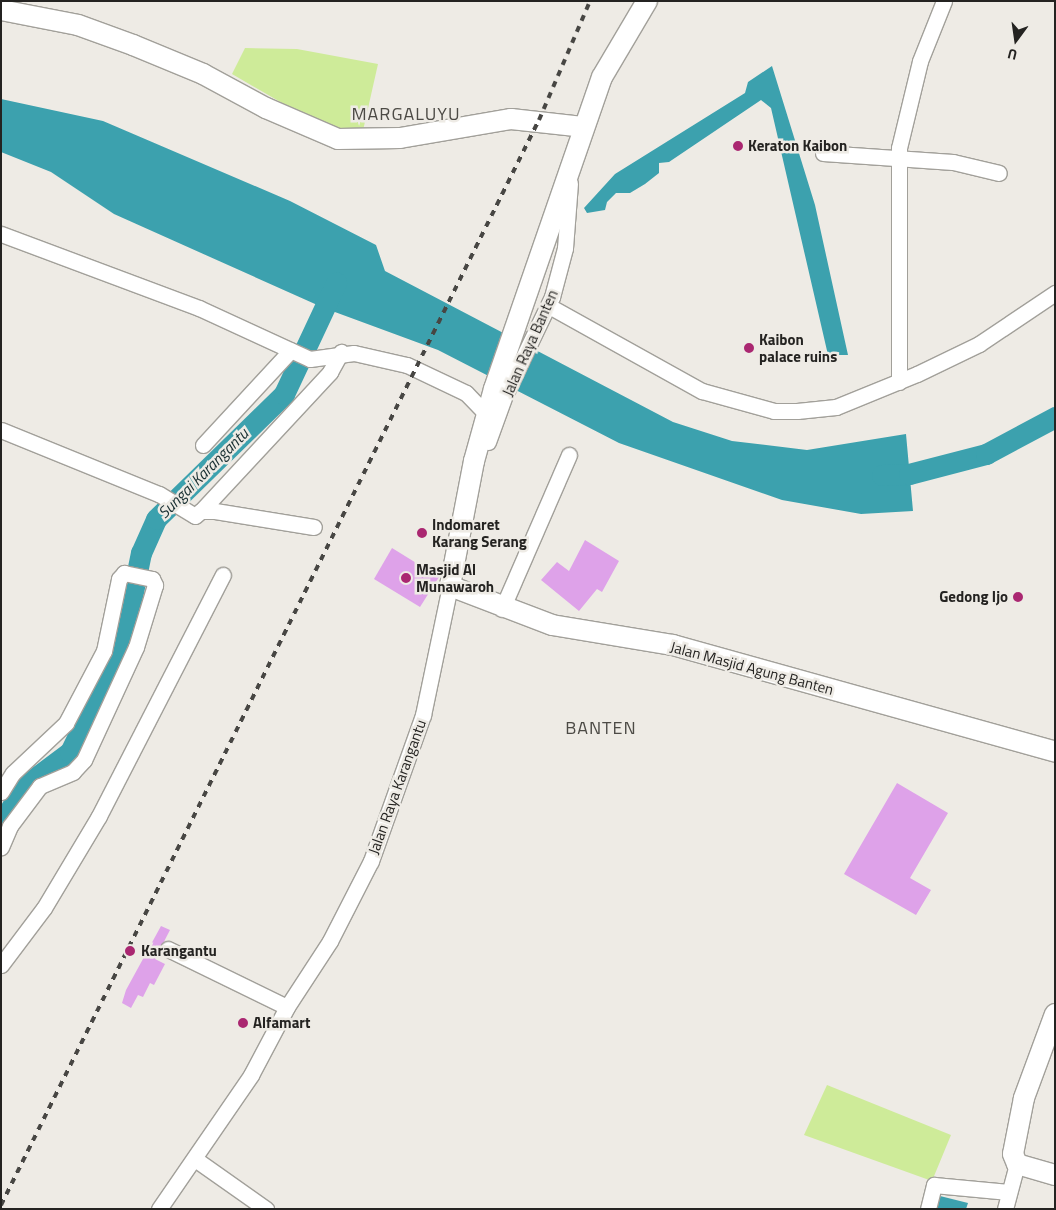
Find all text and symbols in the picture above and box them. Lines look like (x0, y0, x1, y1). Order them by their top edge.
north arrow (991, 15, 1041, 65)
text: U (1005, 44, 1019, 66)
district label: MARGALUYU (350, 103, 462, 125)
place label: Keraton Kaibon (748, 137, 847, 155)
marker: Keraton Kaibon (732, 140, 744, 152)
street label: Jalan Raya Banten (499, 287, 561, 399)
place label: Kaibon palace ruins (759, 330, 837, 365)
marker: Kaibon palace ruins (743, 342, 755, 354)
water label: Sungai Karangantu (154, 424, 252, 522)
place label: Indomaret Karang Serang (432, 515, 527, 550)
marker: Indomaret Karang Serang (416, 527, 428, 539)
place label: Masjid Al Munawaroh (416, 560, 494, 595)
marker: Masjid Al Munawaroh (400, 572, 412, 584)
place label: Gedong Ijo (939, 588, 1008, 606)
marker: Gedong Ijo (1012, 591, 1024, 603)
street label: Jalan Masjid Agung Banten (668, 638, 836, 698)
street label: Jalan Raya Karangantu (364, 717, 430, 857)
district label: BANTEN (565, 717, 637, 739)
place label: Karangantu (141, 942, 217, 960)
marker: Karangantu (123, 944, 137, 958)
place label: Alfamart (253, 1014, 310, 1032)
marker: Alfamart (237, 1017, 249, 1029)

